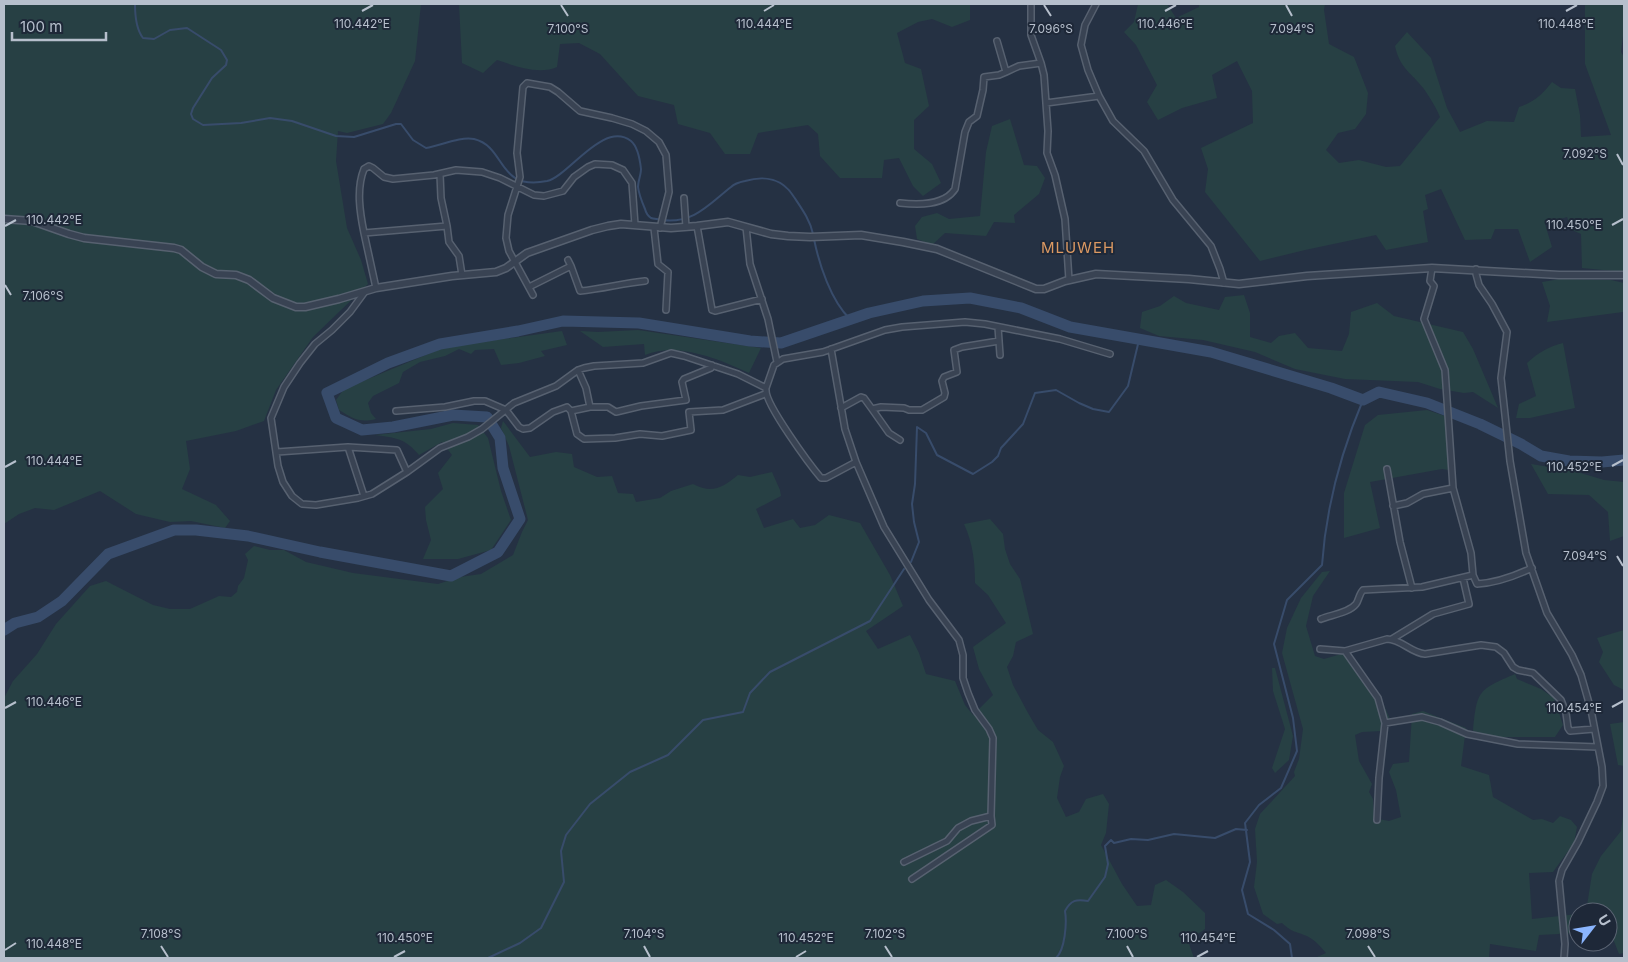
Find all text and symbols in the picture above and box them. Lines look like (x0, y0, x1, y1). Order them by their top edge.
scale bar (12, 10, 106, 42)
text: 110.442°E (334, 16, 390, 31)
text: 110.444°E (736, 16, 792, 31)
text: 110.446°E (1137, 16, 1193, 31)
text: 110.448°E (1538, 16, 1594, 31)
text: 100 m (20, 17, 62, 36)
text: 7.100°S (548, 21, 589, 36)
text: 7.096°S (1029, 21, 1073, 36)
text: 7.094°S (1270, 21, 1314, 36)
text: 7.092°S (1563, 146, 1607, 161)
text: 110.442°E (26, 212, 82, 227)
text: 110.450°E (1546, 217, 1602, 232)
district label: MLUWEH (1041, 238, 1115, 257)
text: 7.106°S (23, 288, 64, 303)
text: 110.444°E (26, 453, 82, 468)
text: 110.452°E (1546, 459, 1602, 474)
text: 7.094°S (1563, 548, 1607, 563)
text: 110.446°E (26, 694, 82, 709)
text: 110.454°E (1546, 700, 1602, 715)
north arrow (1568, 902, 1618, 952)
text: U (1595, 911, 1614, 929)
text: 7.108°S (141, 926, 182, 941)
text: 7.104°S (624, 926, 665, 941)
text: 7.102°S (865, 926, 906, 941)
text: 7.100°S (1107, 926, 1148, 941)
text: 7.098°S (1346, 926, 1390, 941)
text: 110.450°E (377, 930, 433, 945)
text: 110.452°E (778, 930, 834, 945)
text: 110.454°E (1180, 930, 1236, 945)
text: 110.448°E (26, 936, 82, 951)

